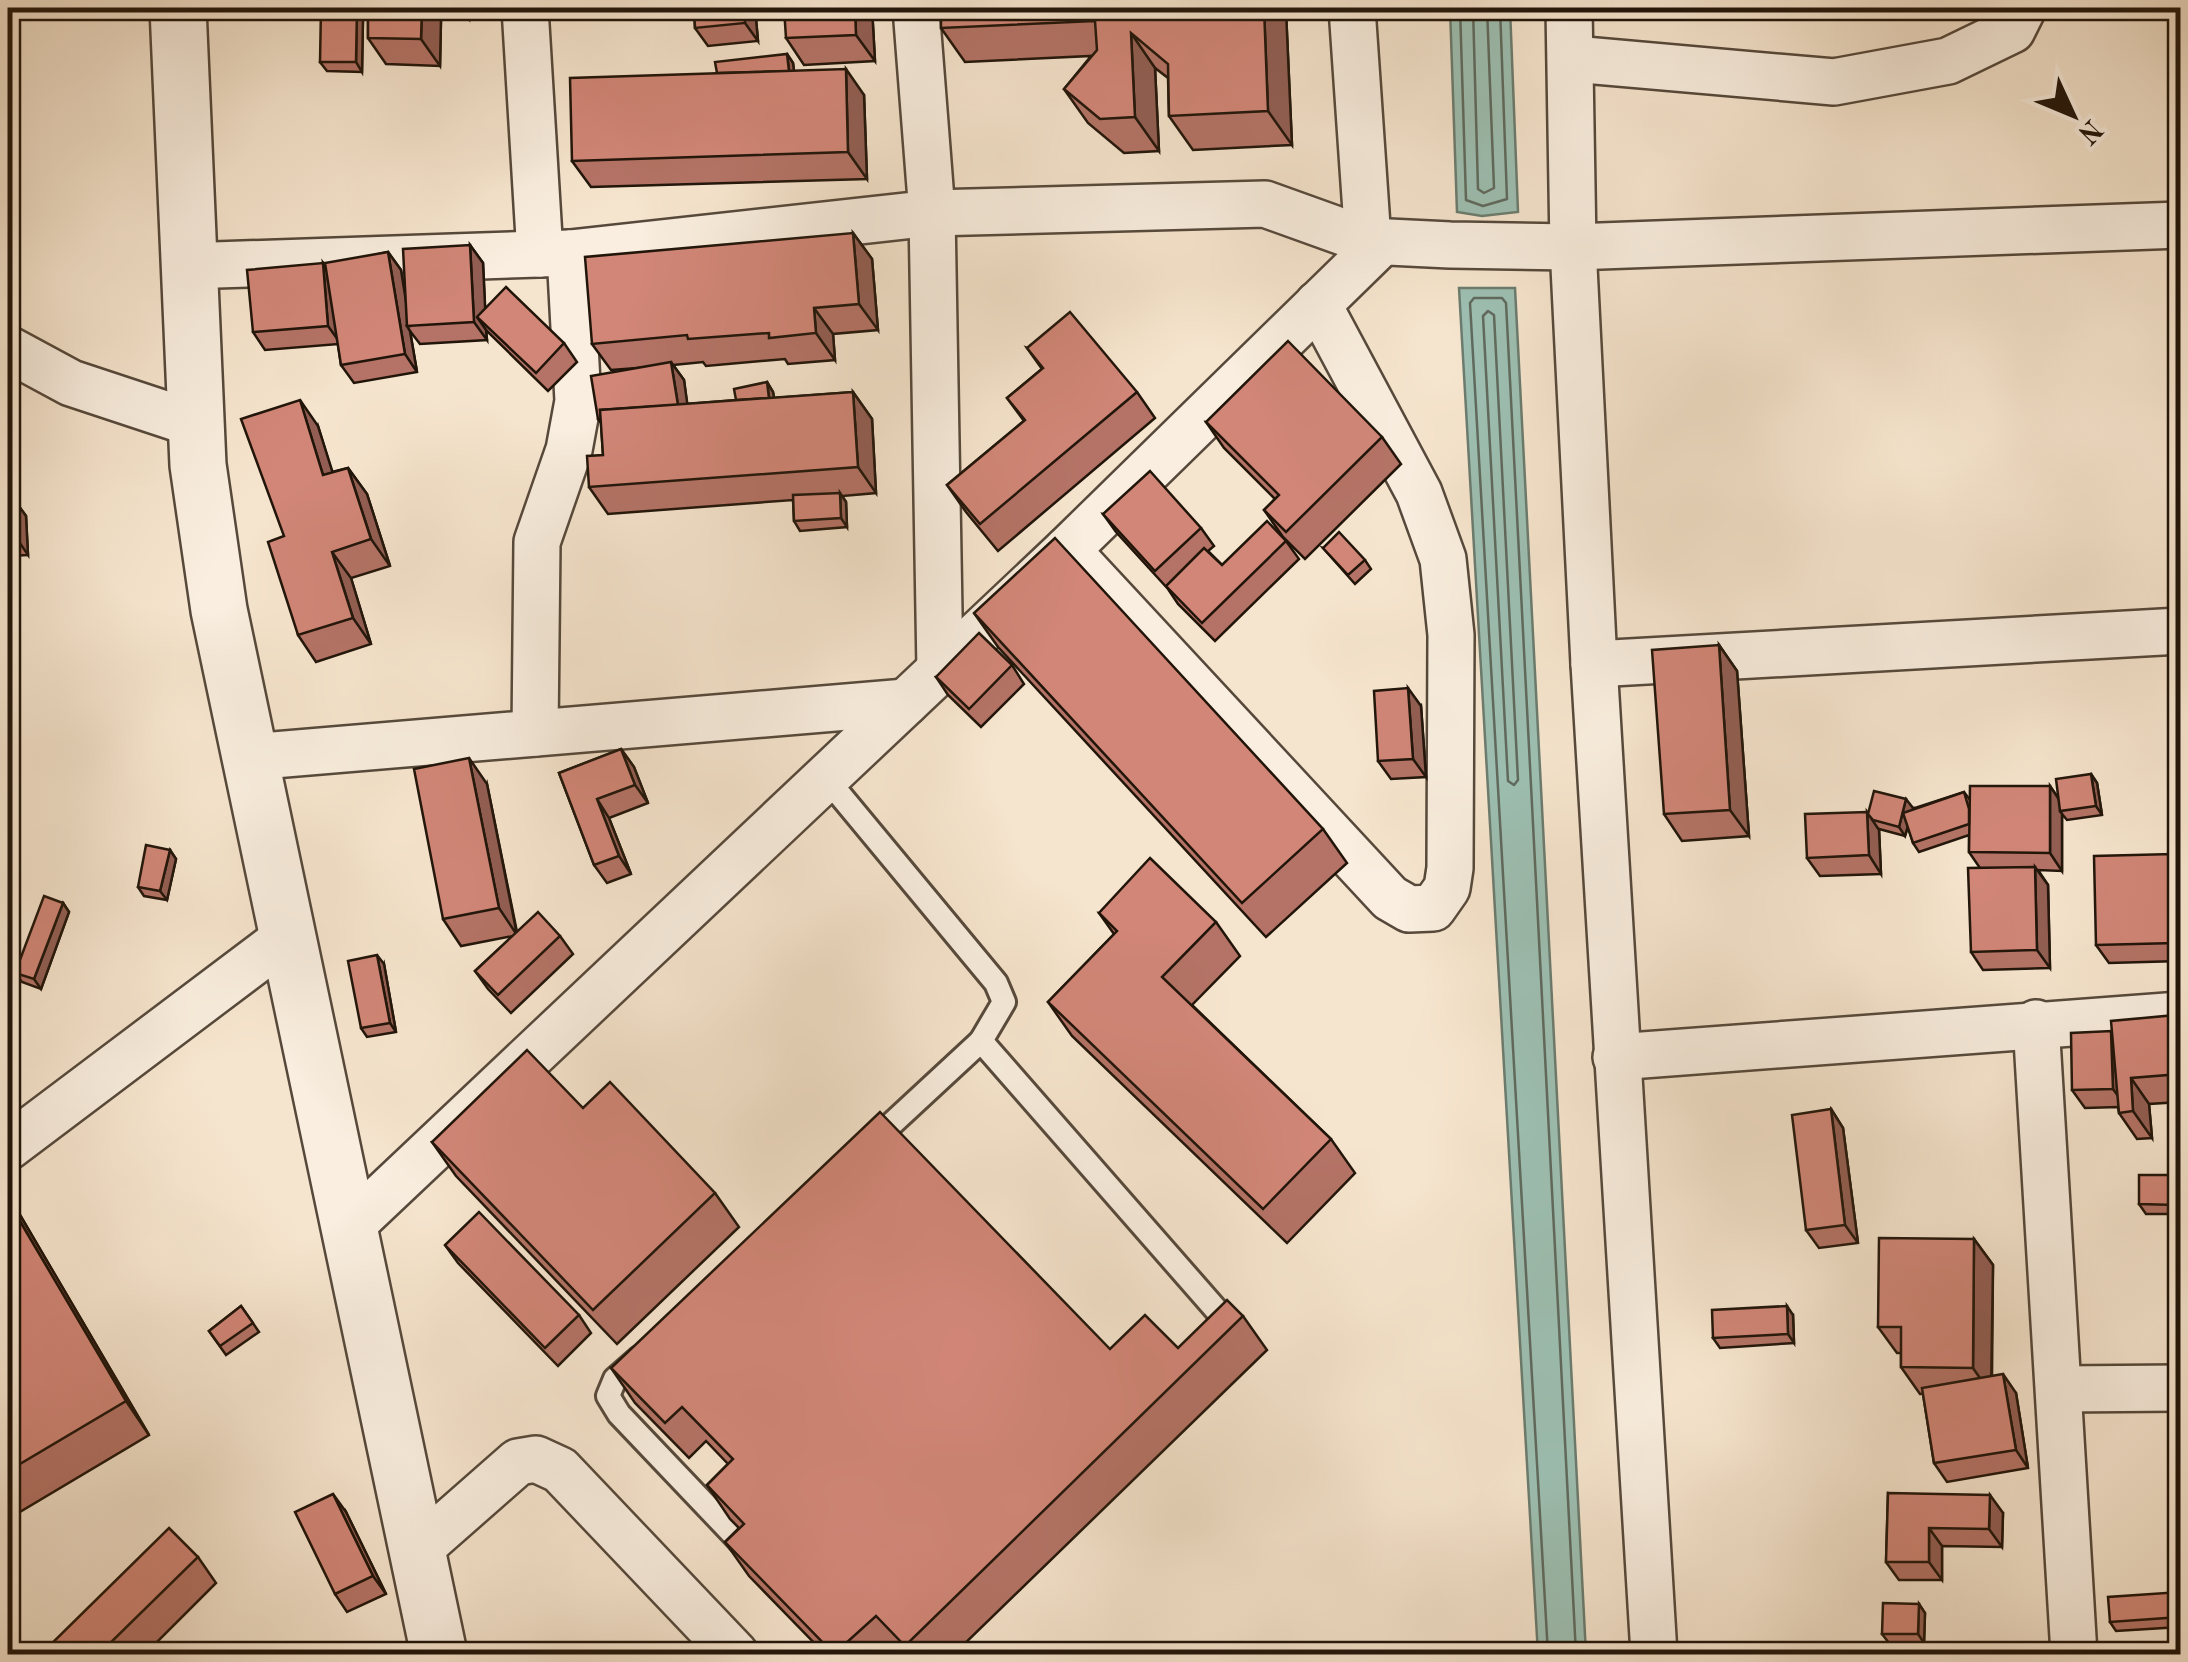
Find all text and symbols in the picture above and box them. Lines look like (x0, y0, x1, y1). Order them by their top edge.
north arrow (2023, 65, 2123, 165)
text: N (2071, 113, 2106, 148)

